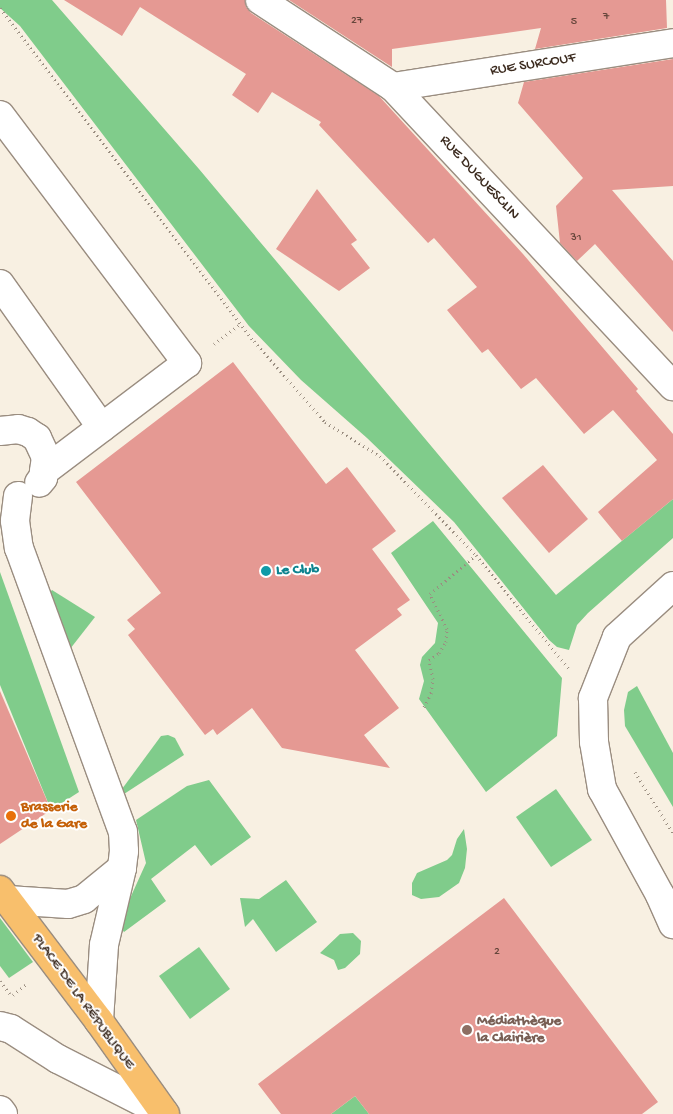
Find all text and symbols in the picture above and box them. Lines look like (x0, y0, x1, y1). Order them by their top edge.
house number: 7 (603, 11, 609, 25)
house number: 27 (351, 15, 363, 29)
house number: 5 (571, 16, 577, 30)
street label: RUE SURCOUF (489, 49, 577, 81)
street label: RUE DUGUESCLIN (435, 132, 523, 224)
house number: 31 (570, 232, 582, 246)
place label: Le Club (276, 562, 319, 580)
marker: Le Club (260, 565, 272, 577)
place label: Brasserie de la Gare (21, 798, 87, 833)
marker: Brasserie de la Gare (5, 810, 17, 822)
street label: PLACE DE LA RÉPUBLIQUE (28, 931, 138, 1073)
house number: 2 (494, 946, 500, 960)
place label: Médiathèque la Clairière (477, 1012, 561, 1047)
marker: Médiathèque la Clairière (461, 1024, 473, 1036)

